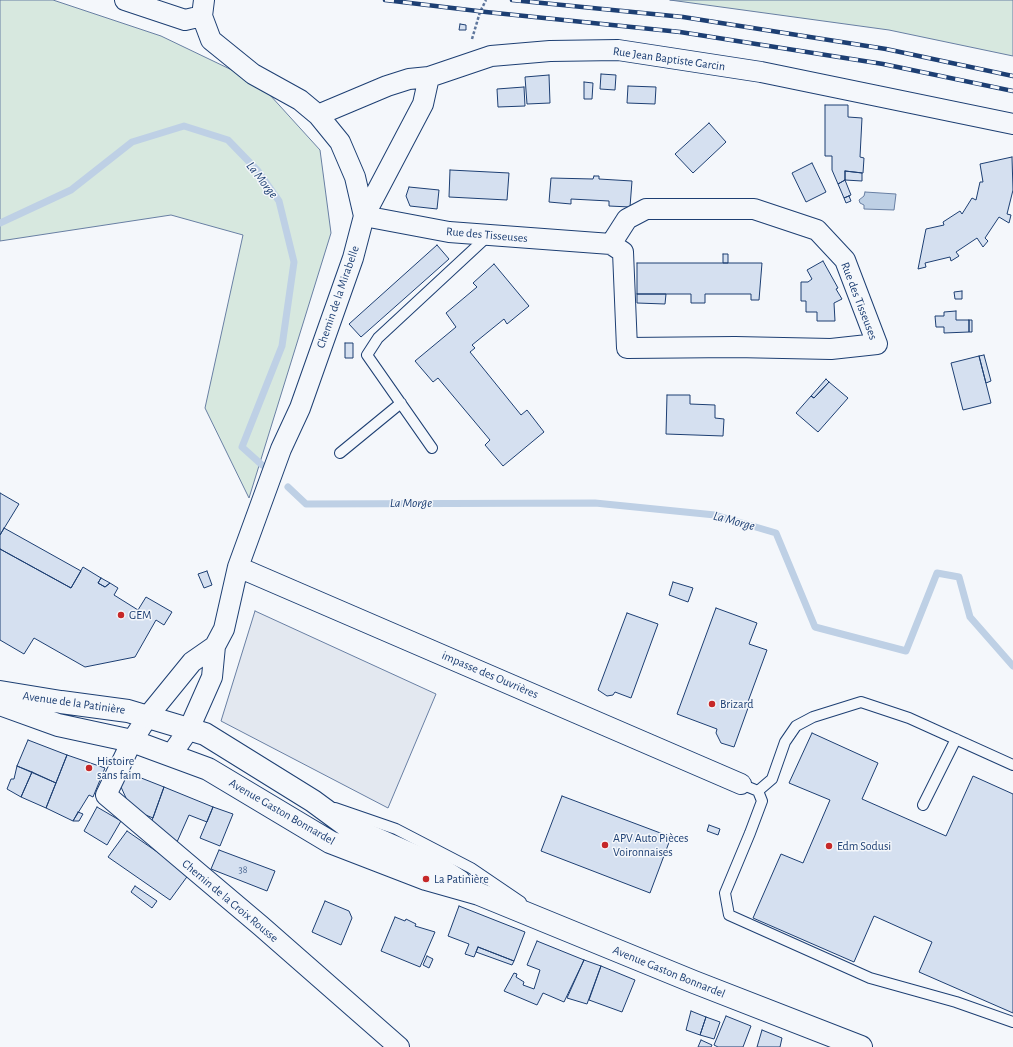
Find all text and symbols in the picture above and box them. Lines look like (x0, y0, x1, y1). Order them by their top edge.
street label: Rue Jean Baptiste Garcin (612, 44, 726, 74)
water label: La Morge (243, 158, 281, 202)
street label: Rue des Tisseuses (446, 224, 528, 246)
street label: Chemin de la Mirabelle (314, 244, 362, 350)
street label: Rue des Tisseuses (838, 260, 880, 342)
water label: La Morge (390, 495, 432, 511)
water label: La Morge (712, 508, 756, 534)
place label: GEM (129, 608, 151, 622)
marker: GEM (116, 610, 126, 620)
street label: impasse des Ouvrières (440, 648, 540, 702)
street label: Avenue de la Patinière (22, 689, 126, 717)
place label: Brizard (720, 697, 754, 711)
marker: Brizard (707, 699, 717, 709)
place label: Histoire sans faim (97, 754, 141, 782)
marker: Histoire sans faim (84, 763, 94, 773)
street label: Avenue Gaston Bonnardel (226, 776, 338, 848)
place label: APV Auto Pièces Voironnaises (613, 831, 688, 859)
place label: Edm Sodusi (837, 839, 891, 853)
marker: APV Auto Pièces Voironnaises (600, 840, 610, 850)
marker: Edm Sodusi (824, 841, 834, 851)
street label: Chemin de la Croix Rousse (179, 856, 281, 946)
house number: 38 (239, 864, 247, 876)
place label: La Patinière (434, 872, 489, 886)
marker: La Patinière (421, 874, 431, 884)
street label: Avenue Gaston Bonnardel (611, 943, 727, 1001)

